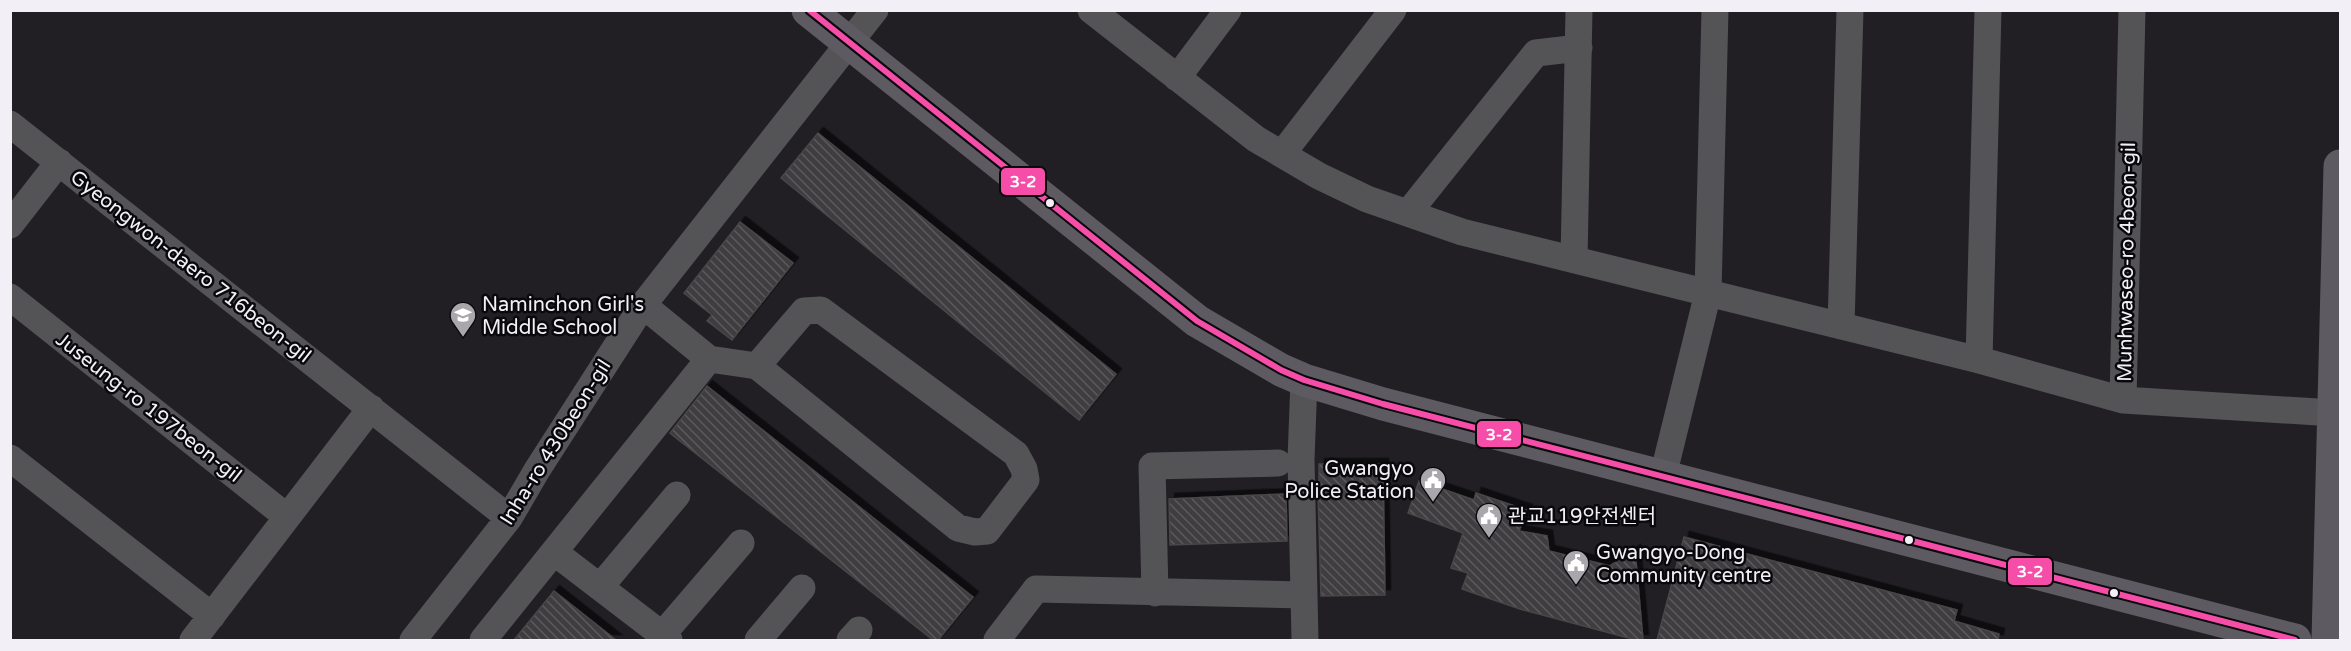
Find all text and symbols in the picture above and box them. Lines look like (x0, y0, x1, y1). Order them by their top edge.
street label: Munhwaseo-ro 4beon-gil (2113, 142, 2141, 382)
street label: Gyeongwon-daero 716beon-gil (65, 165, 316, 368)
line badge: 3-2 (1000, 167, 1046, 196)
text: 3-2 (1010, 172, 1036, 192)
unlabelled marker (1044, 197, 1056, 209)
place label: Naminchon Girl's Middle School (482, 293, 644, 340)
school or university icon: Naminchon Girl's Middle School (448, 300, 478, 338)
street label: Juseung-ro 197beon-gil (51, 328, 246, 488)
street label: Inha-ro 430beon-gil (495, 355, 617, 530)
line badge: 3-2 (1476, 420, 1522, 448)
text: 3-2 (1486, 425, 1512, 445)
place label: Gwangyo Police Station (1284, 457, 1414, 504)
public building icon: Gwangyo Police Station (1418, 465, 1448, 503)
public building icon: 관교119안전센터 (1474, 501, 1504, 539)
place label: 관교119안전센터 (1508, 505, 1656, 529)
unlabelled marker (1903, 534, 1915, 546)
place label: Gwangyo-Dong Community centre (1596, 541, 1771, 588)
public building icon: Gwangyo-Dong Community centre (1561, 548, 1591, 586)
line badge: 3-2 (2007, 557, 2053, 586)
text: 3-2 (2017, 562, 2043, 582)
unlabelled marker (2108, 587, 2120, 599)

